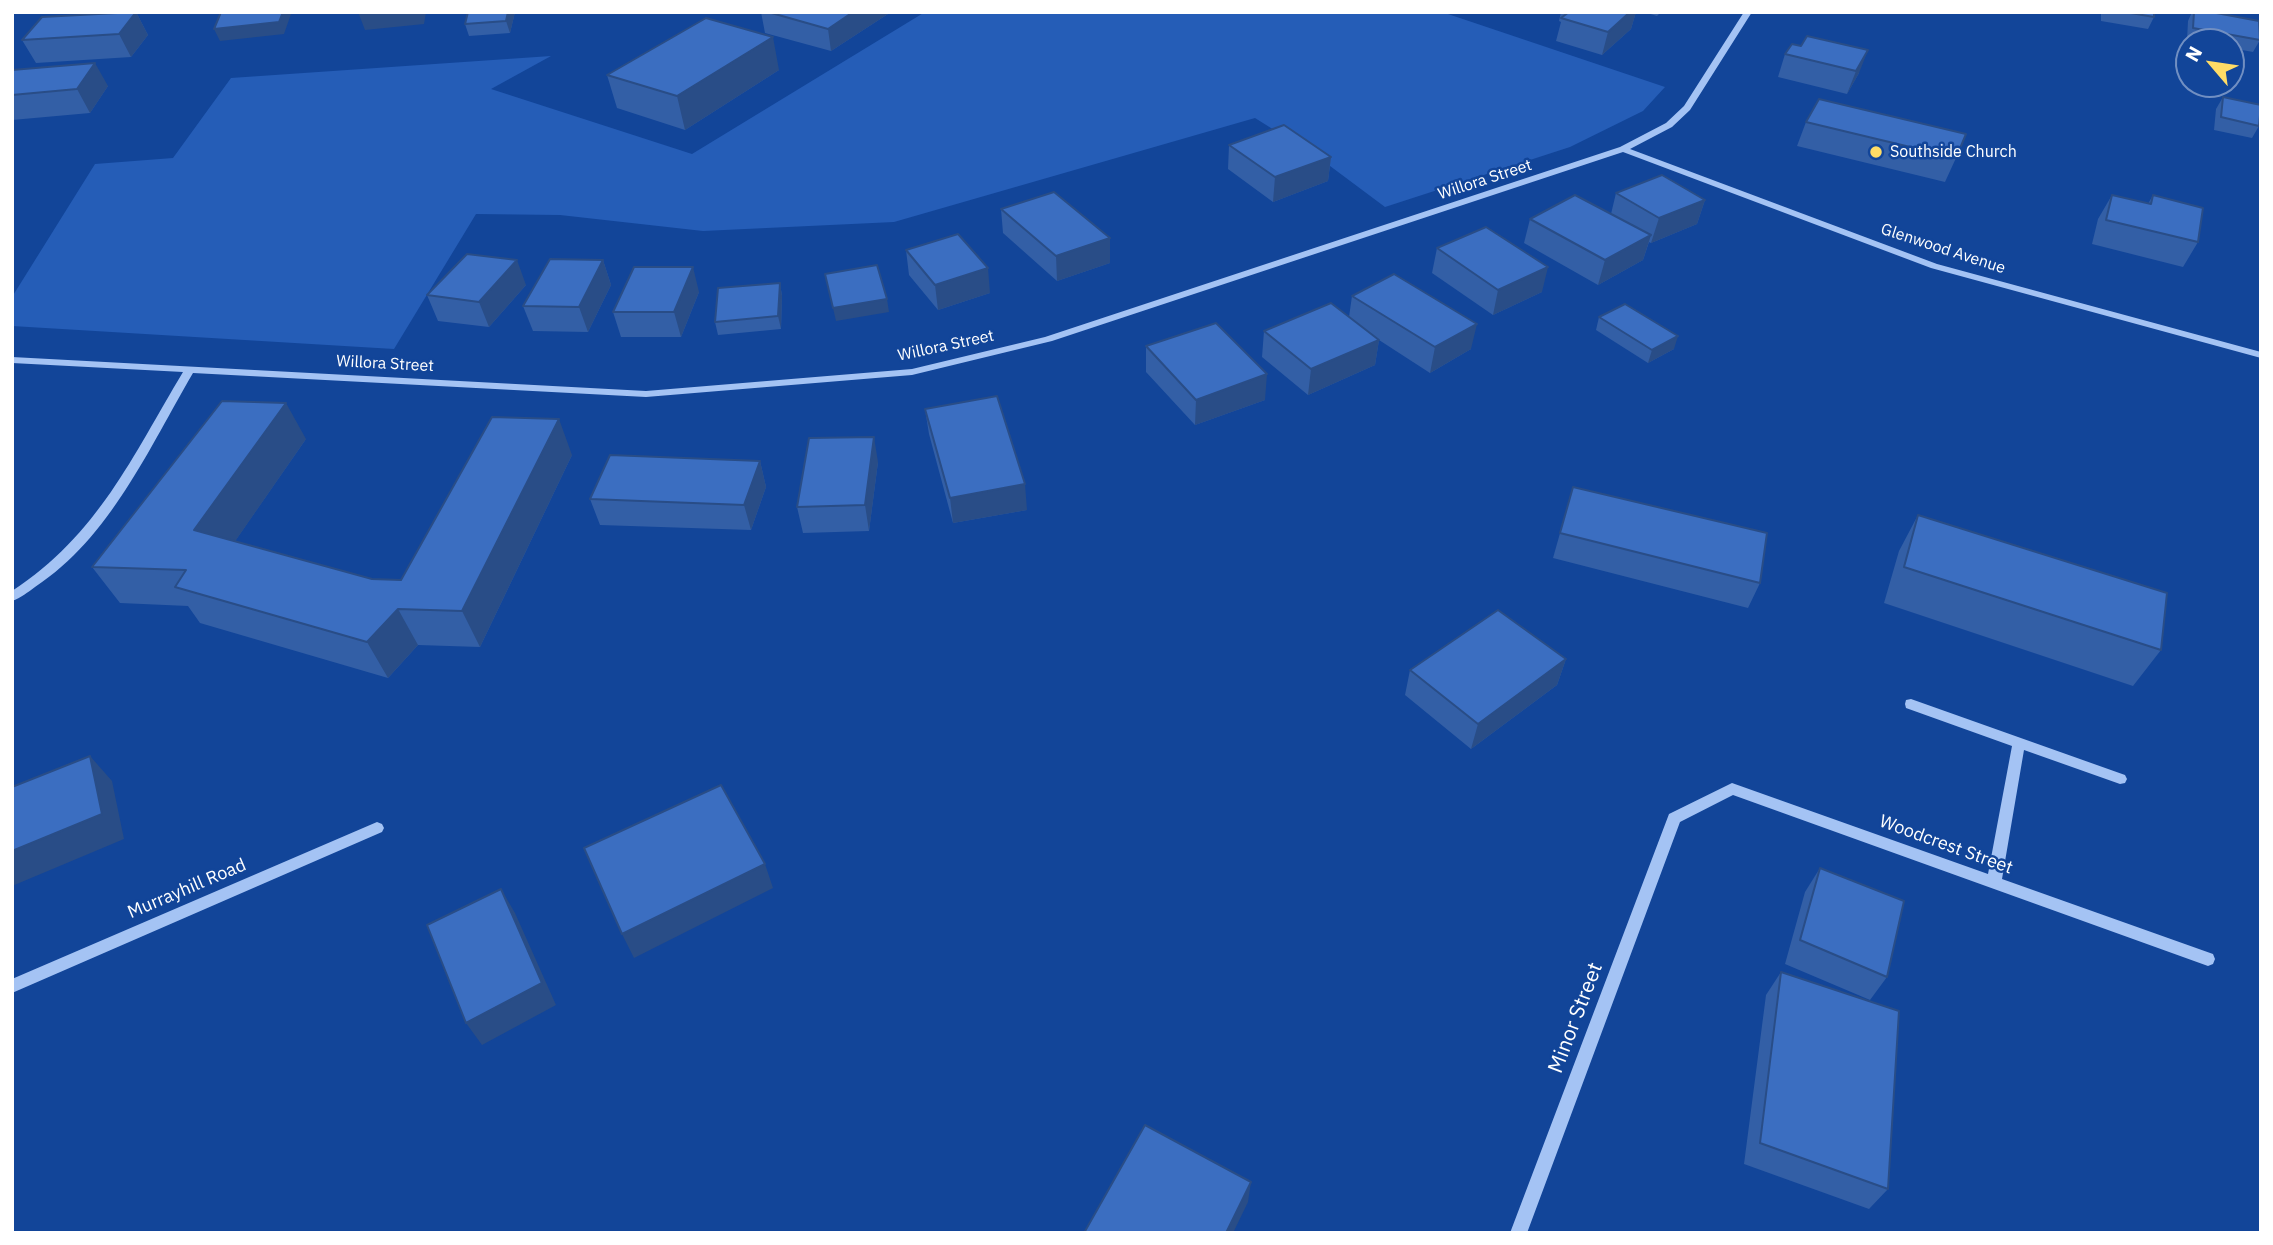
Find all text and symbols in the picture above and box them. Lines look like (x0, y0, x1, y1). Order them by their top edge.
north arrow (2175, 28, 2245, 98)
text: N (2180, 42, 2207, 66)
place label: Southside Church (1890, 142, 2017, 162)
marker: Southside Church (1868, 144, 1884, 160)
street label: Willora Street (1436, 156, 1534, 204)
street label: Glenwood Avenue (1878, 220, 2008, 278)
street label: Willora Street (896, 326, 996, 366)
street label: Willora Street (336, 352, 434, 376)
street label: Woodcrest Street (1876, 811, 2016, 879)
street label: Murrayhill Road (125, 854, 249, 924)
street label: Minor Street (1543, 959, 1609, 1077)

